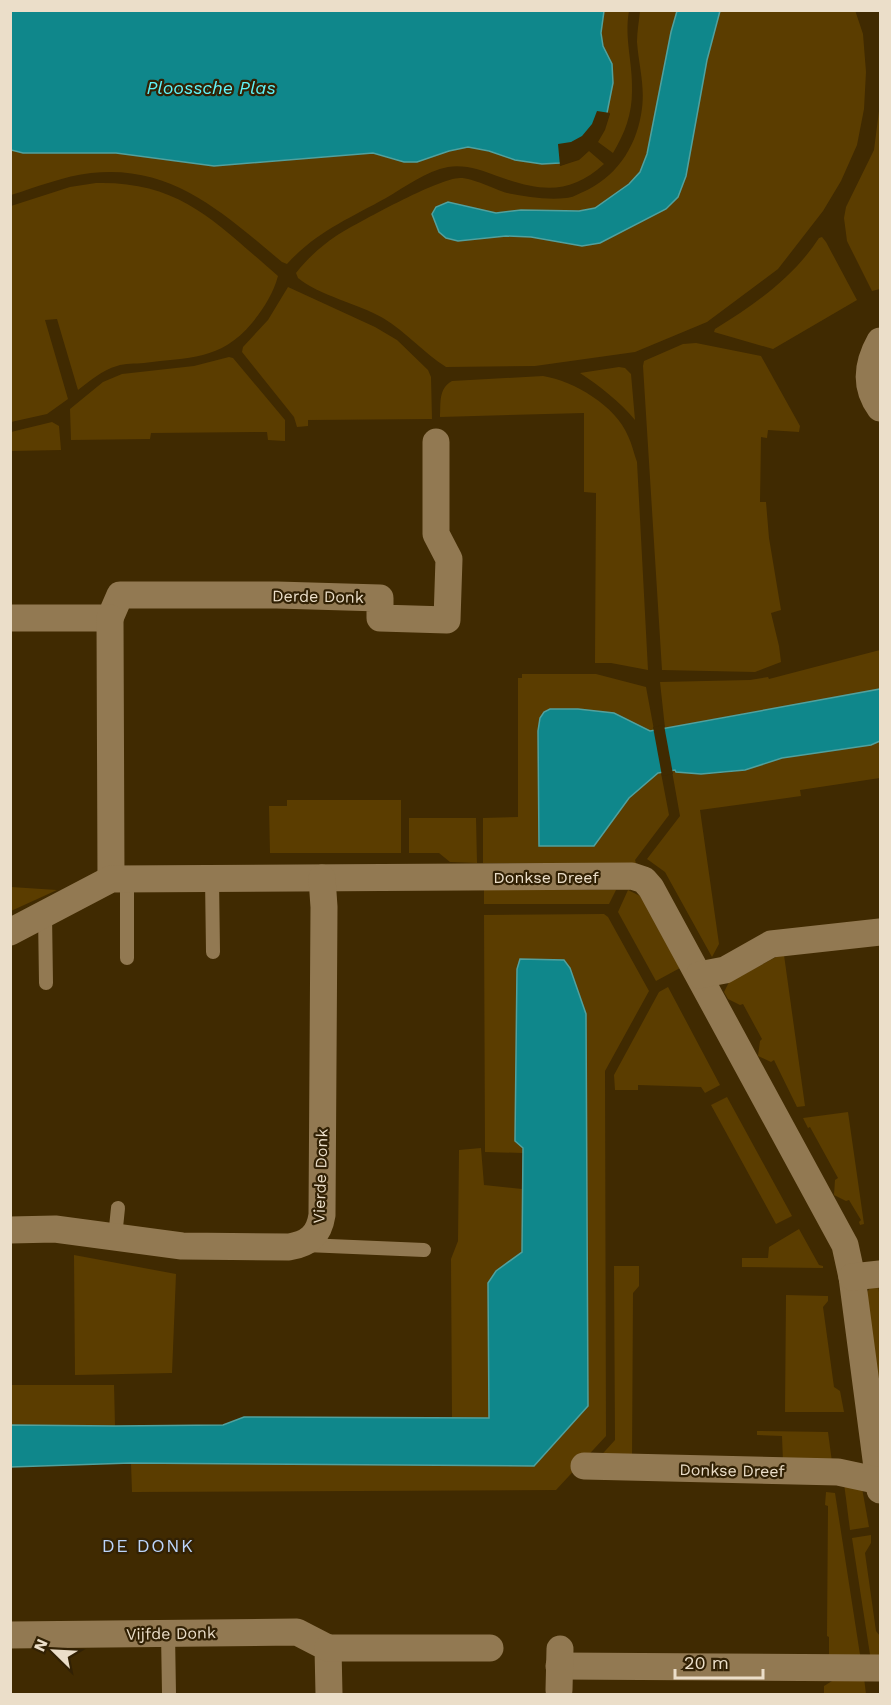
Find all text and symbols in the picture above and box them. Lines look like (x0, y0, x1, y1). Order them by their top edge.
water label: Ploossche Plas (146, 77, 276, 98)
street label: Derde Donk (272, 586, 364, 607)
street label: Donkse Dreef (493, 868, 599, 887)
street label: Vierde Donk (309, 1128, 332, 1224)
street label: Donkse Dreef (679, 1460, 786, 1481)
district label: DE DONK (102, 1535, 194, 1556)
north arrow (24, 1621, 84, 1681)
street label: Vijfde Donk (126, 1623, 216, 1644)
text: N (30, 1636, 52, 1654)
scale bar (675, 1642, 764, 1680)
text: 20 m (684, 1652, 729, 1673)

